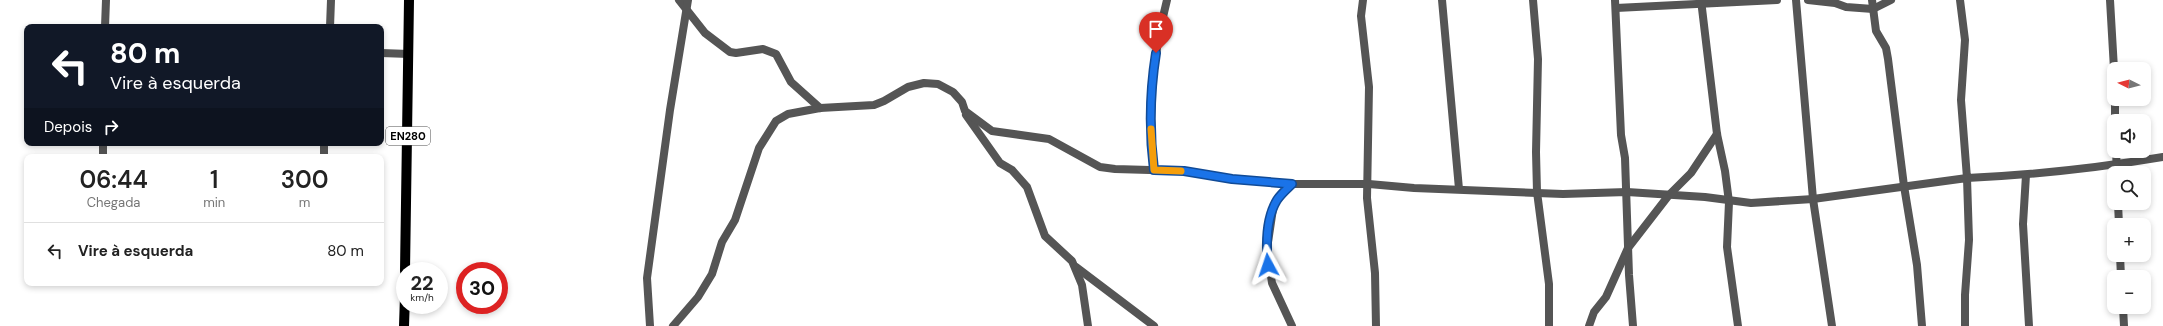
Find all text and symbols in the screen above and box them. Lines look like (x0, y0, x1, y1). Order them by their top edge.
pin (1139, 12, 1173, 53)
icon: arrive (1145, 18, 1167, 40)
text: 80 m (110, 35, 180, 72)
icon: left (44, 40, 96, 92)
north arrow (2107, 62, 2151, 106)
map controls (2107, 62, 2151, 314)
text: Vire à esquerda (110, 71, 241, 95)
button: sound (2107, 114, 2151, 158)
icon: right (100, 116, 122, 138)
text: Depois (44, 117, 92, 137)
road number: EN280 (386, 127, 430, 145)
text: 06:44 (79, 164, 148, 195)
text: 1 (210, 164, 218, 195)
text: 300 (281, 164, 329, 195)
button: search (2107, 166, 2151, 210)
text: Chegada (87, 194, 140, 211)
text: min (203, 194, 225, 211)
text: m (299, 194, 310, 211)
button: + (2107, 218, 2151, 262)
icon: left (44, 240, 66, 262)
text: Vire à esquerda (78, 241, 193, 261)
text: 80 m (327, 241, 364, 261)
position arrow (1247, 244, 1289, 286)
speed limit sign: 30 (456, 262, 508, 314)
text: 22 (410, 270, 434, 296)
button: − (2107, 270, 2151, 314)
text: km/h (410, 291, 434, 304)

